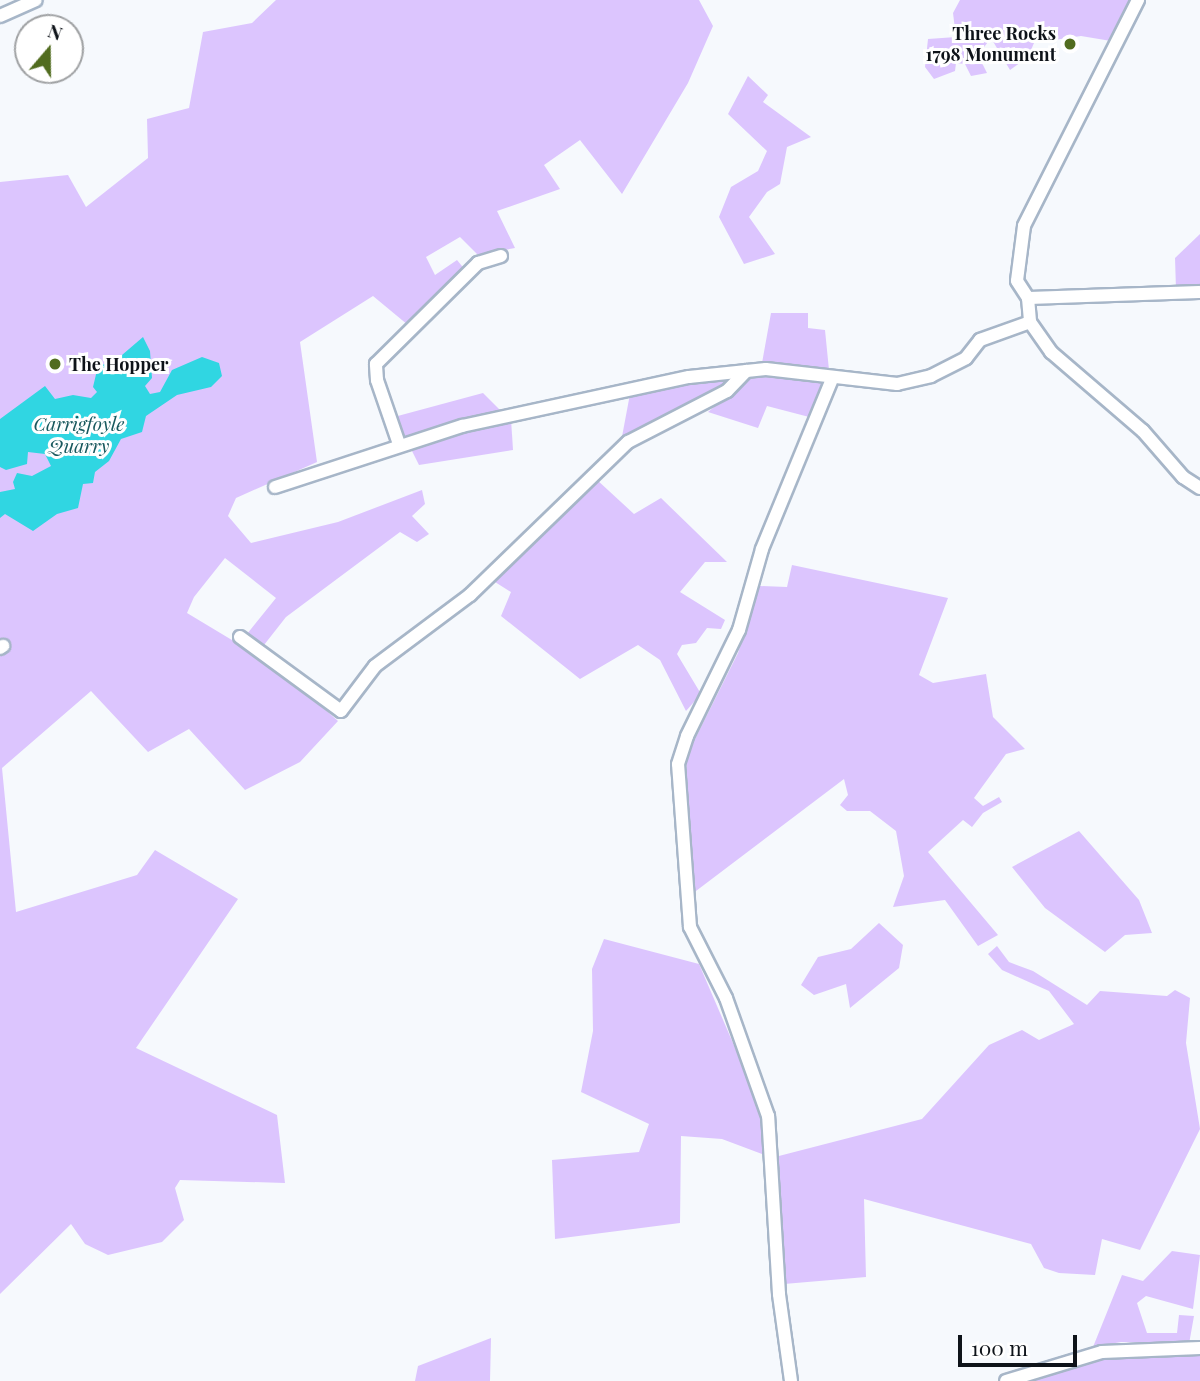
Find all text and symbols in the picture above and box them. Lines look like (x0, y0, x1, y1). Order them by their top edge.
north arrow (14, 14, 84, 84)
text: N (45, 17, 66, 46)
place label: Three Rocks 1798 Monument (926, 23, 1056, 66)
marker: Three Rocks 1798 Monument (1062, 36, 1078, 52)
place label: The Hopper (69, 353, 168, 375)
marker: The Hopper (47, 356, 63, 372)
water label: Carrigfoyle Quarry (33, 413, 125, 457)
scale bar (962, 1322, 1081, 1366)
text: 100 m (971, 1333, 1028, 1361)

